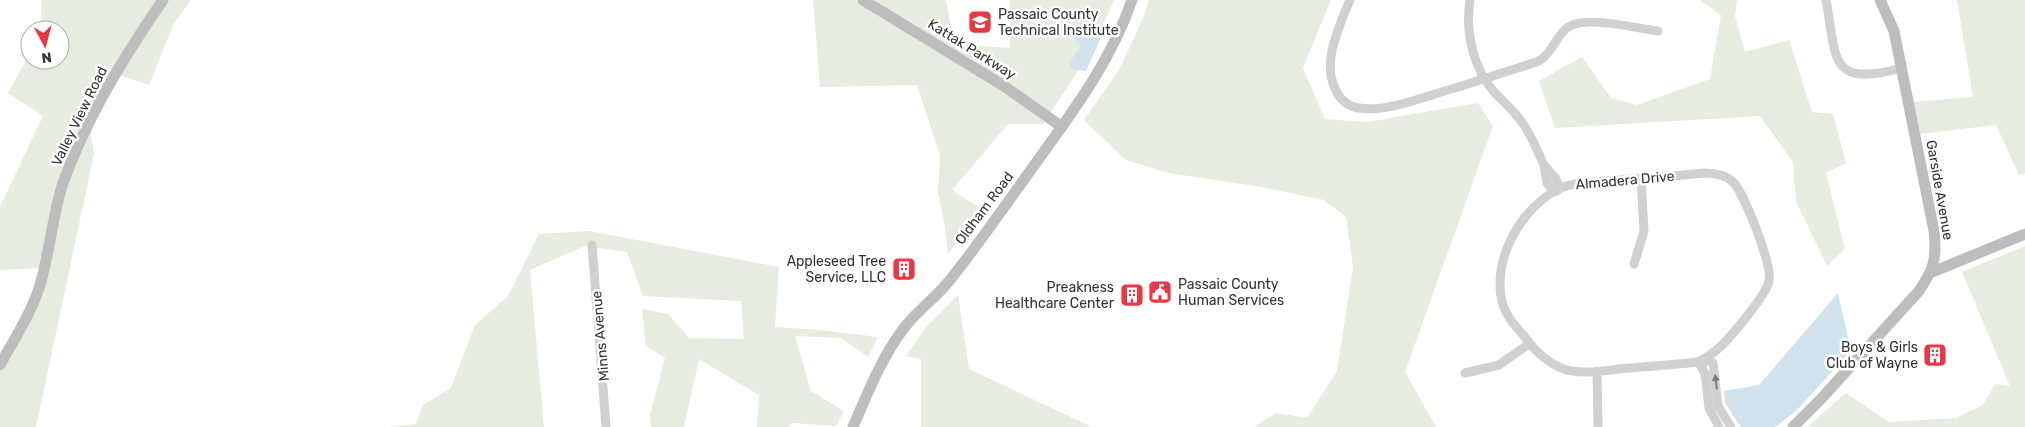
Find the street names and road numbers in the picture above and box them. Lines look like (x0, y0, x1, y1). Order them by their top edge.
street label: Kattak Parkway (925, 16, 1019, 83)
street label: Valley View Road (48, 64, 111, 169)
street label: Garside Avenue (1922, 139, 1957, 242)
street label: Almadera Drive (1575, 168, 1675, 193)
street label: Oldham Road (952, 169, 1017, 248)
street label: Minns Avenue (588, 290, 613, 382)

